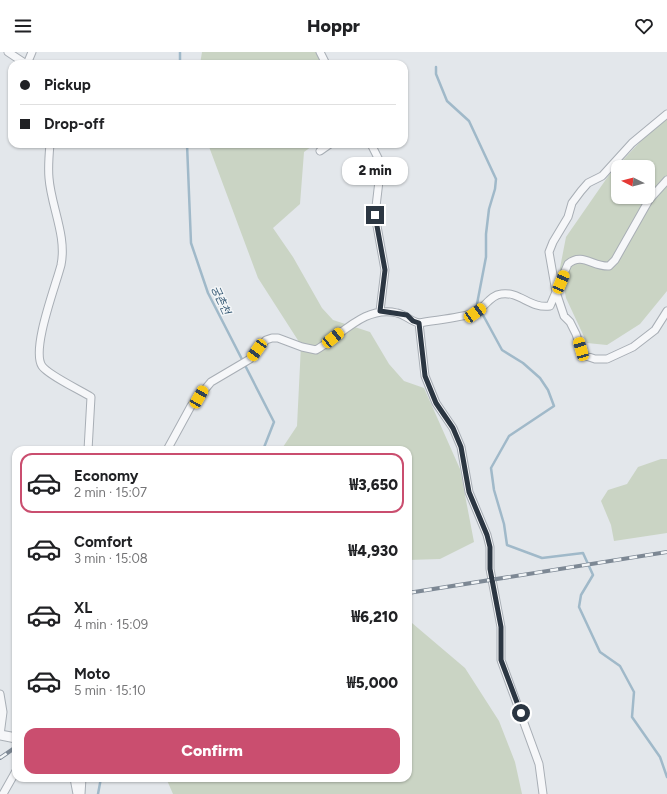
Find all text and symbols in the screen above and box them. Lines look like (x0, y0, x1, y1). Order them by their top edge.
icon: menu (12, 15, 34, 37)
text: Hoppr (307, 15, 360, 37)
icon: heart (633, 15, 655, 37)
text: Pickup (44, 76, 91, 94)
text: Drop-off (44, 115, 105, 133)
callout: 2 min (342, 157, 408, 185)
north arrow (611, 160, 655, 204)
map controls (611, 160, 655, 204)
text: 2 min (358, 163, 392, 178)
route end (366, 206, 384, 224)
car (551, 269, 571, 295)
water label: 궁촌천 (208, 284, 234, 318)
car (462, 301, 488, 325)
car (320, 326, 346, 350)
car (572, 336, 590, 362)
car (245, 337, 269, 363)
car (188, 384, 210, 410)
icon: car (26, 465, 62, 501)
text: Economy (74, 467, 139, 485)
text: ₩3,650 (349, 476, 398, 494)
text: 2 min · 15:07 (74, 485, 147, 500)
icon: car (26, 531, 62, 567)
text: Comfort (74, 533, 133, 551)
text: ₩4,930 (348, 542, 398, 560)
text: 3 min · 15:08 (74, 551, 148, 566)
icon: car (26, 597, 62, 633)
text: XL (74, 599, 92, 617)
text: ₩6,210 (351, 608, 398, 626)
text: 4 min · 15:09 (74, 617, 148, 632)
icon: car (26, 663, 62, 699)
text: Moto (74, 665, 110, 683)
text: ₩5,000 (347, 674, 398, 692)
text: 5 min · 15:10 (74, 683, 146, 698)
route start (512, 704, 530, 722)
button: Confirm (24, 728, 400, 774)

